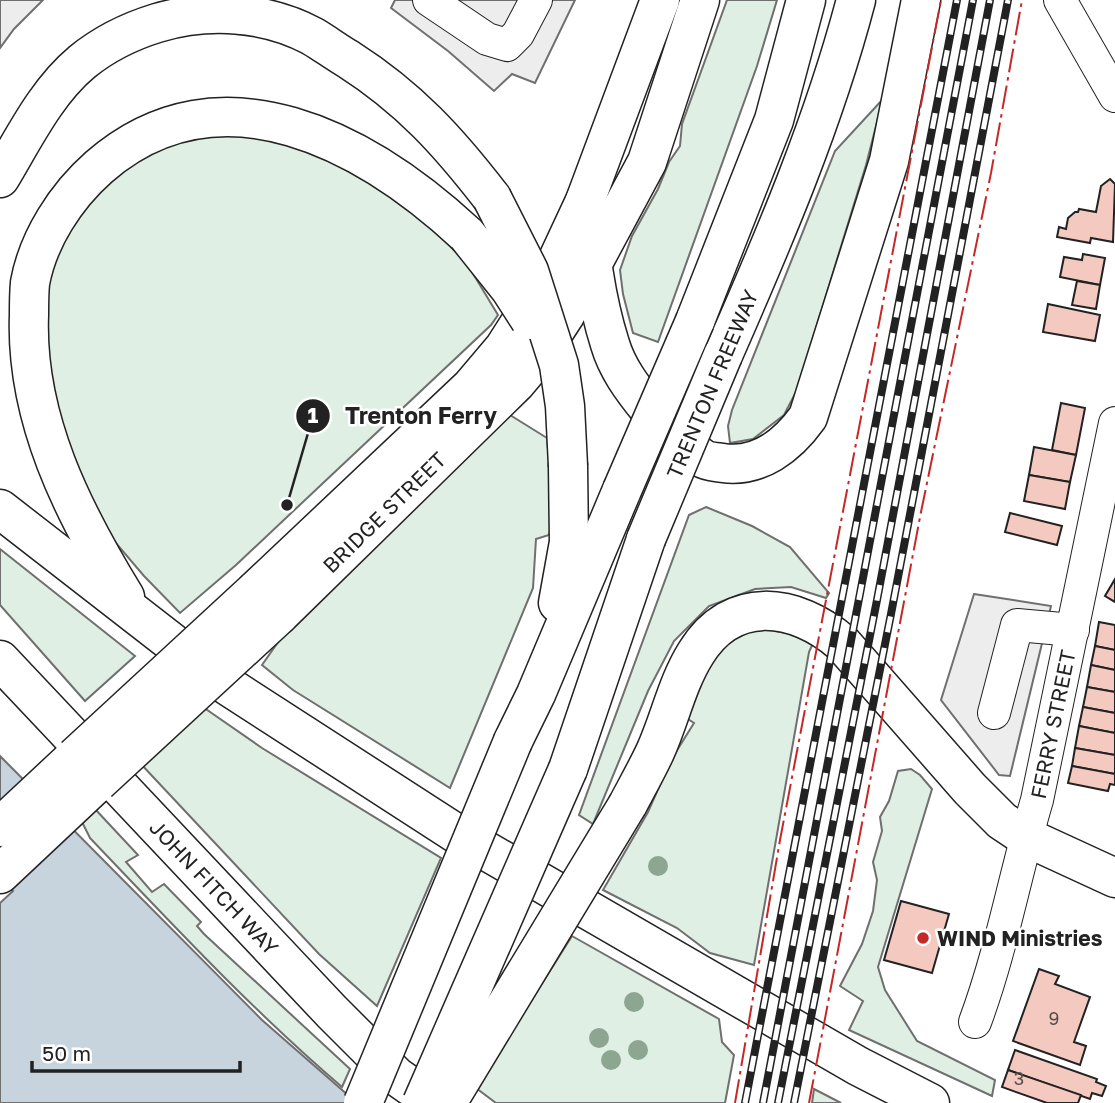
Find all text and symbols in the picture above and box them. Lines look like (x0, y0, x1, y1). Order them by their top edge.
street label: TRENTON FREEWAY (661, 285, 764, 482)
callout: Trenton Ferry (296, 394, 511, 438)
text: Trenton Ferry (345, 401, 497, 429)
text: 1 (308, 402, 319, 428)
street label: BRIDGE STREET (317, 446, 451, 578)
street label: FERRY STREET (1025, 647, 1081, 801)
street label: JOHN FITCH WAY (144, 814, 284, 960)
place label: WIND Ministries (937, 925, 1103, 951)
marker: WIND Ministries (915, 930, 931, 946)
house number: 9 (1049, 1007, 1059, 1029)
scale bar (32, 1030, 240, 1074)
text: 50 m (42, 1040, 91, 1066)
house number: 3 (1014, 1067, 1024, 1089)

